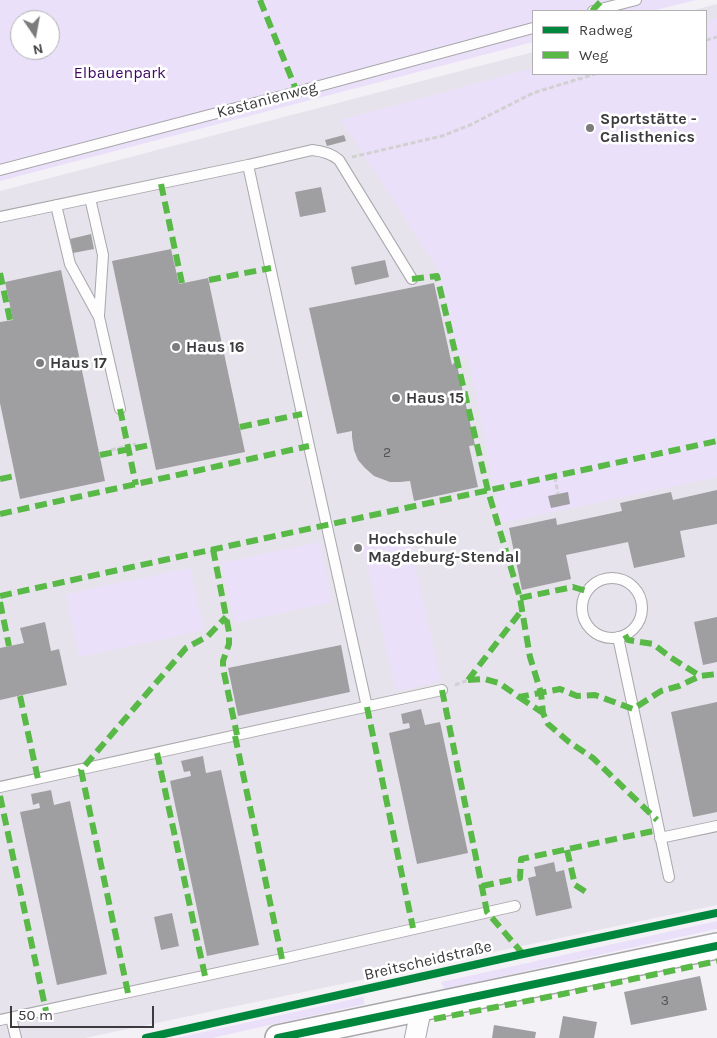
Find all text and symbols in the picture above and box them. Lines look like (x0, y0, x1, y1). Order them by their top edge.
north arrow (10, 10, 60, 60)
legend (532, 10, 707, 75)
text: Radweg (579, 21, 632, 39)
text: N (31, 40, 45, 59)
text: Weg (579, 46, 608, 64)
park label: Elbauenpark (74, 63, 166, 83)
street label: Kastanienweg (215, 77, 319, 123)
place label: Sportstätte - Calisthenics (600, 109, 697, 147)
marker: Sportstätte - Calisthenics (584, 122, 596, 134)
place label: Haus 16 (186, 337, 245, 357)
marker: Haus 16 (170, 341, 182, 353)
place label: Haus 17 (50, 353, 107, 373)
marker: Haus 17 (34, 357, 46, 369)
place label: Haus 15 (406, 388, 464, 408)
marker: Haus 15 (390, 392, 402, 404)
house number: 2 (383, 445, 391, 461)
place label: Hochschule Magdeburg-Stendal (368, 529, 519, 567)
marker: Hochschule Magdeburg-Stendal (352, 542, 364, 554)
street label: Breitscheidstraße (362, 937, 494, 985)
house number: 3 (661, 993, 669, 1009)
scale bar (12, 996, 156, 1028)
text: 50 m (18, 1006, 53, 1024)

